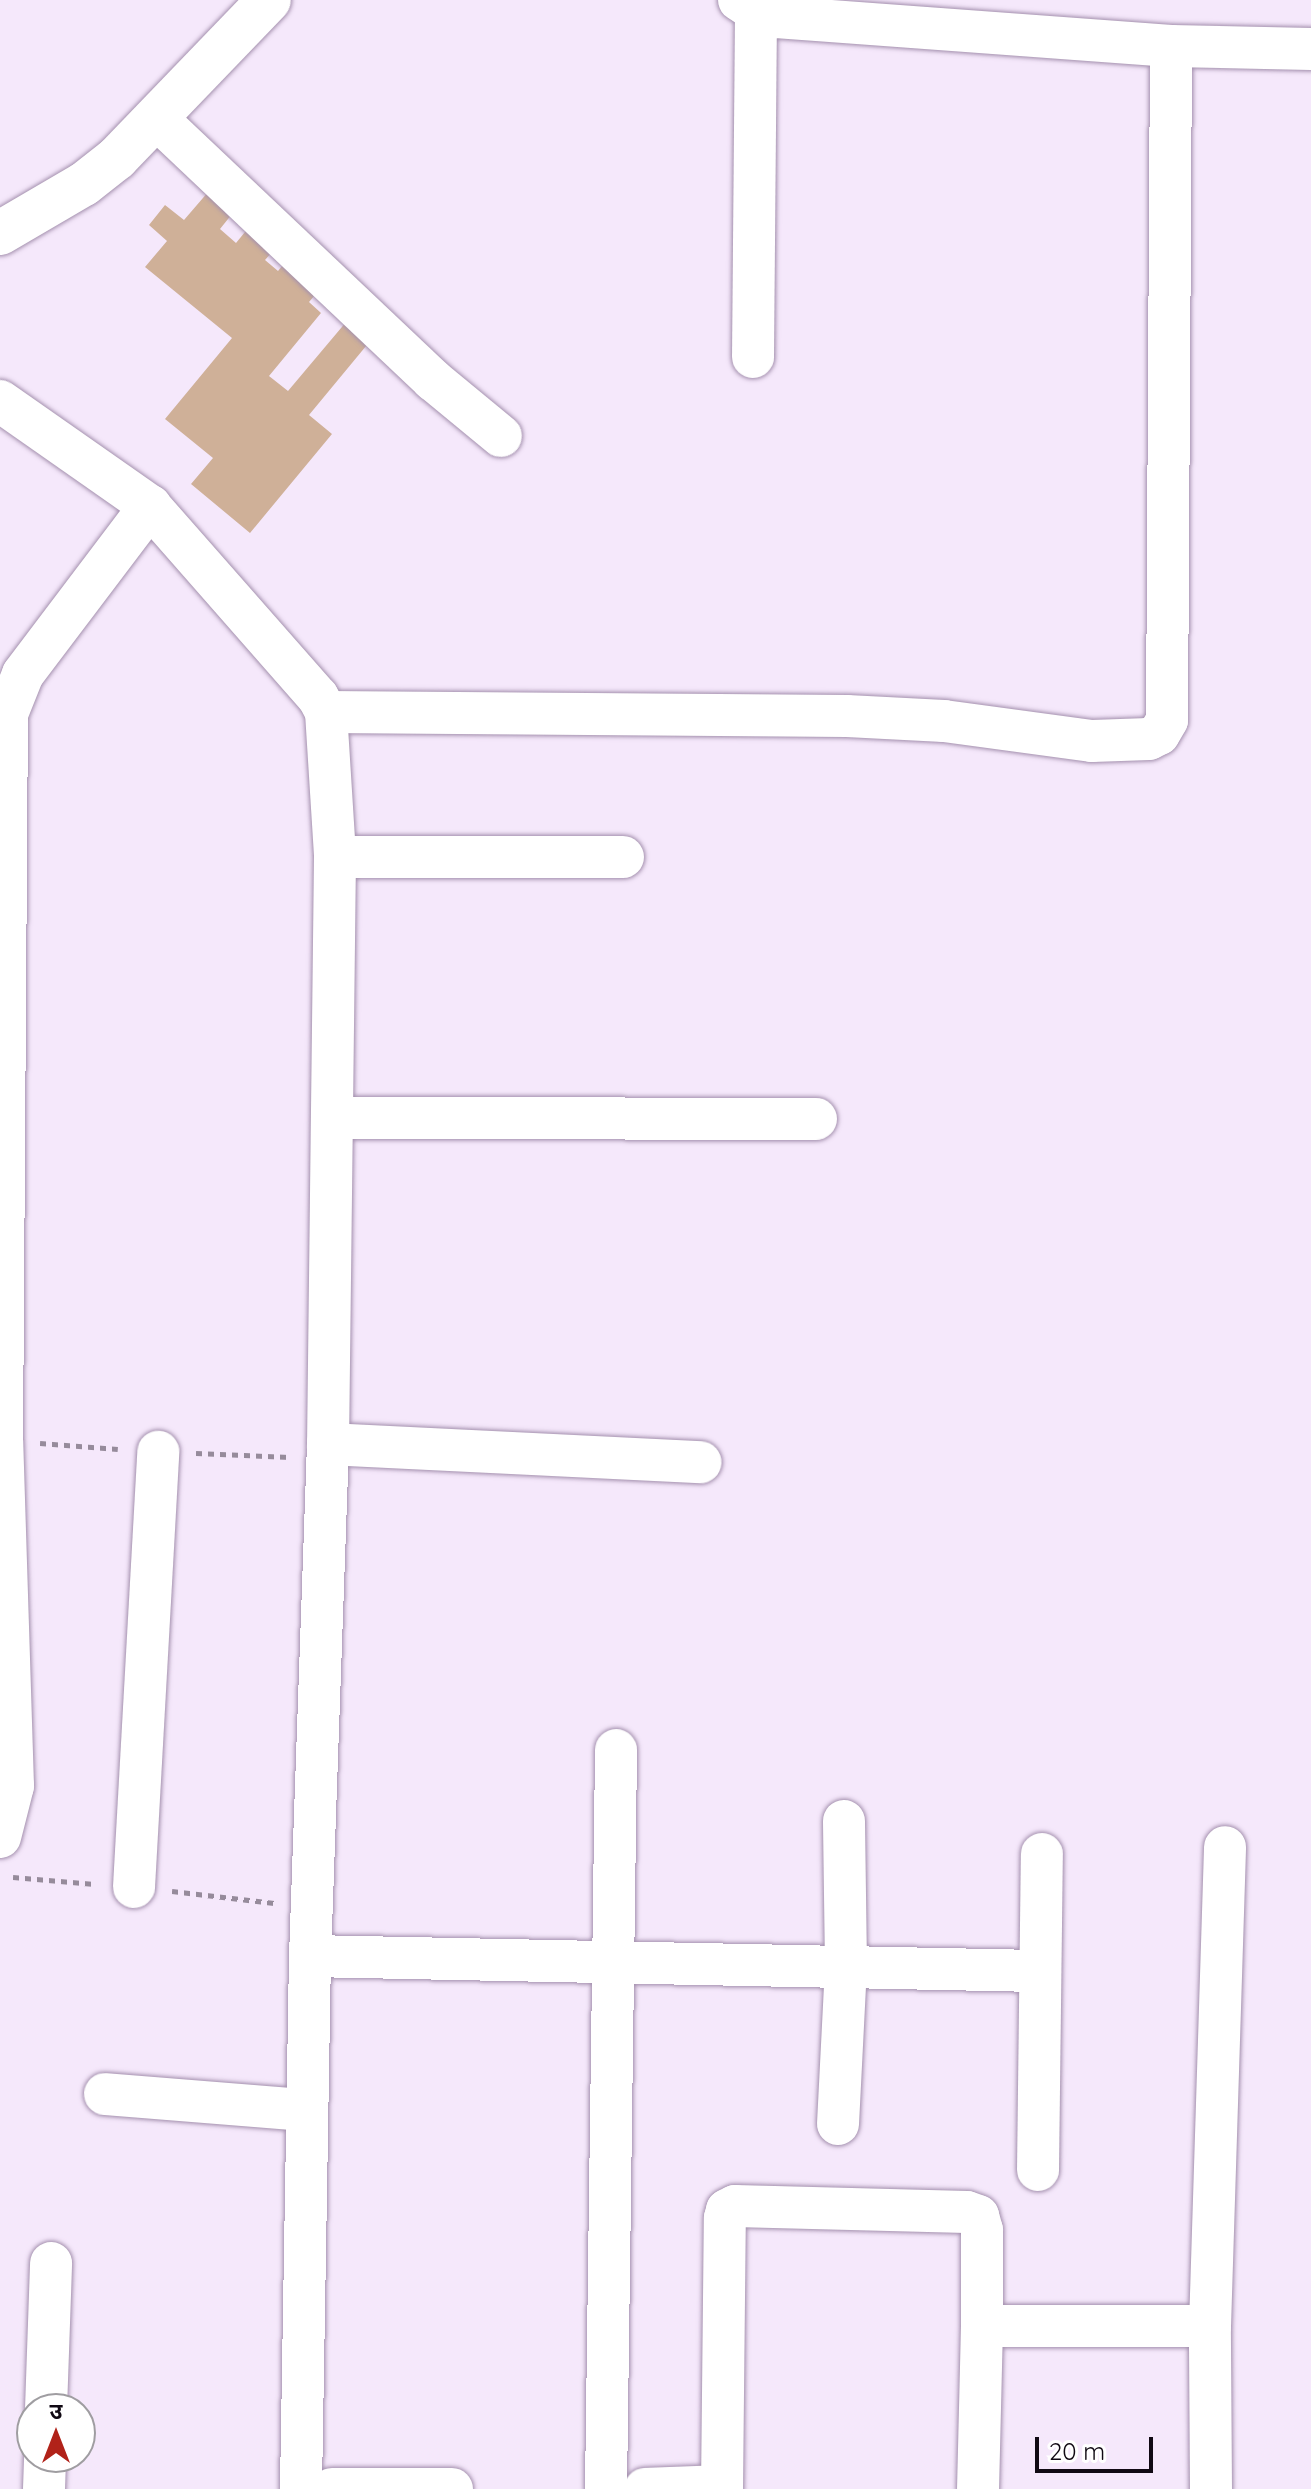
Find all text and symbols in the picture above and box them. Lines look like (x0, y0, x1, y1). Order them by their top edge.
north arrow (16, 2393, 96, 2473)
text: उ (50, 2397, 62, 2425)
scale bar (1039, 2421, 1157, 2471)
text: 20 m (1049, 2436, 1105, 2466)

